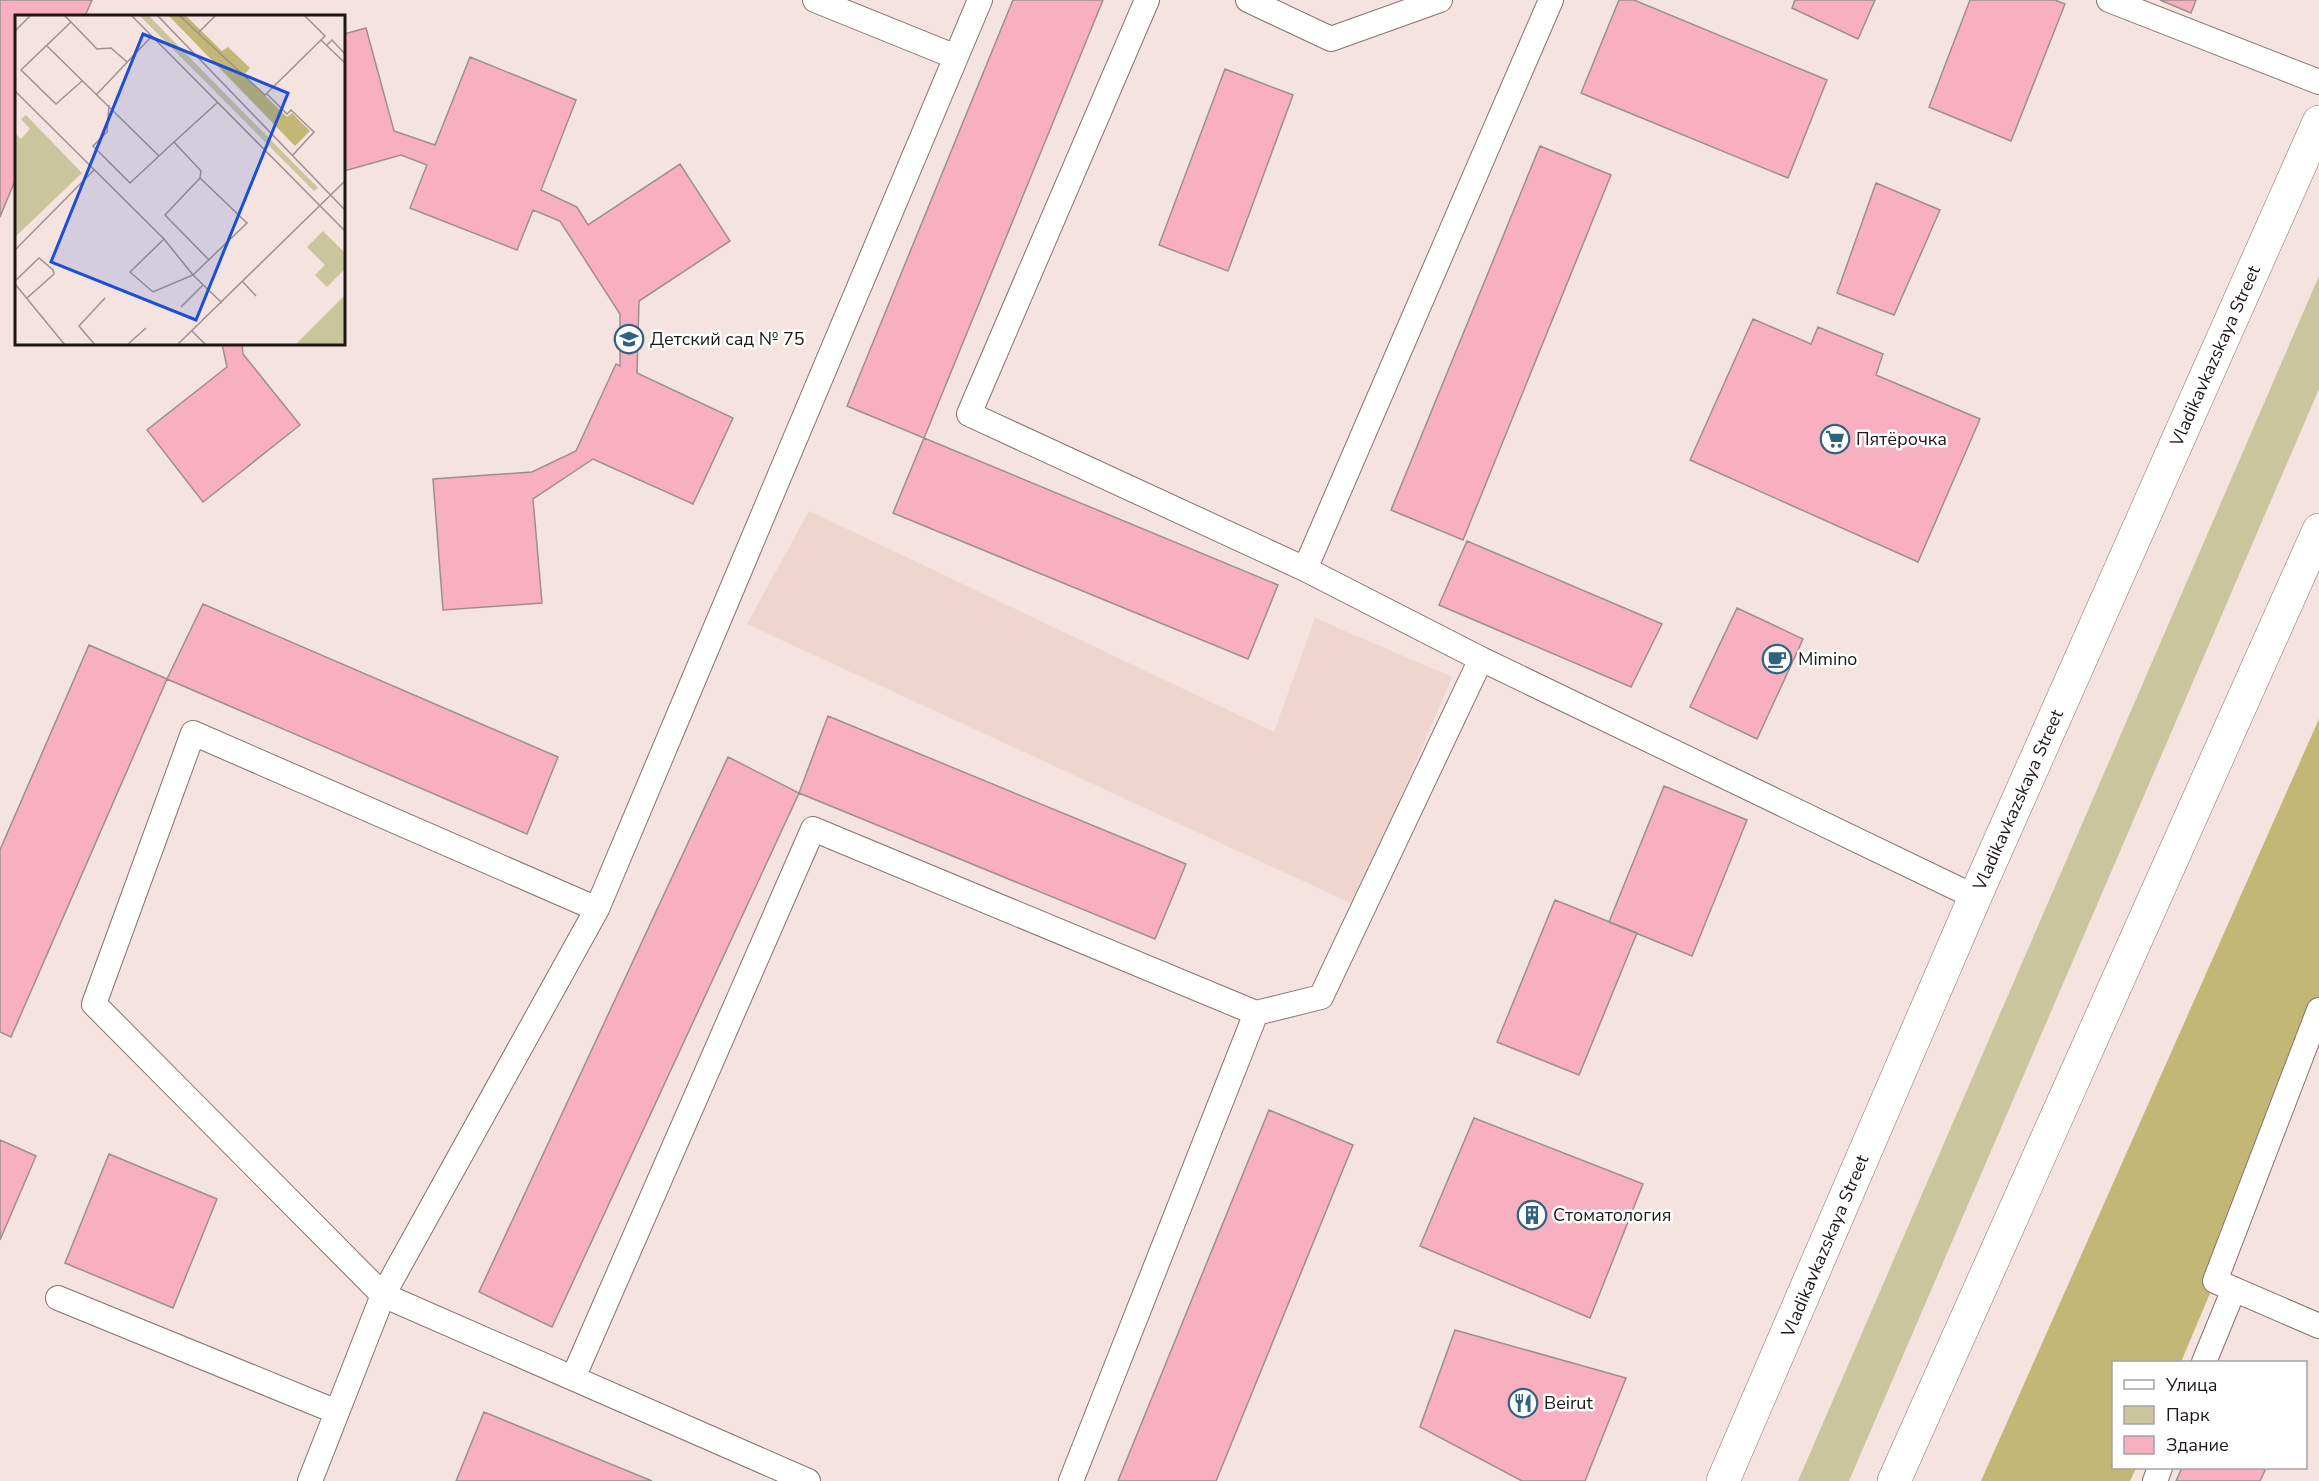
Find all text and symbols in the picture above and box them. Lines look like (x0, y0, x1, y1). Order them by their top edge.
inset map (15, 15, 345, 345)
street label: Vladikavkazskaya Street (2164, 261, 2266, 451)
school or university icon: Детский сад № 75 (613, 323, 645, 355)
place label: Детский сад № 75 (650, 327, 805, 351)
supermarket icon: Пятёрочка (1819, 423, 1851, 455)
place label: Пятёрочка (1856, 427, 1947, 451)
cafe icon: Mimino (1761, 643, 1793, 675)
place label: Mimino (1798, 647, 1857, 671)
street label: Vladikavkazskaya Street (1967, 705, 2069, 895)
street label: Vladikavkazskaya Street (1775, 1151, 1875, 1342)
building icon: Стоматология (1516, 1199, 1548, 1231)
place label: Стоматология (1553, 1203, 1671, 1227)
legend (2112, 1361, 2307, 1469)
text: Улица (2165, 1373, 2217, 1397)
restaurant icon: Beirut (1507, 1387, 1539, 1419)
place label: Beirut (1544, 1391, 1593, 1415)
text: Парк (2166, 1403, 2210, 1427)
text: Здание (2166, 1433, 2229, 1457)

